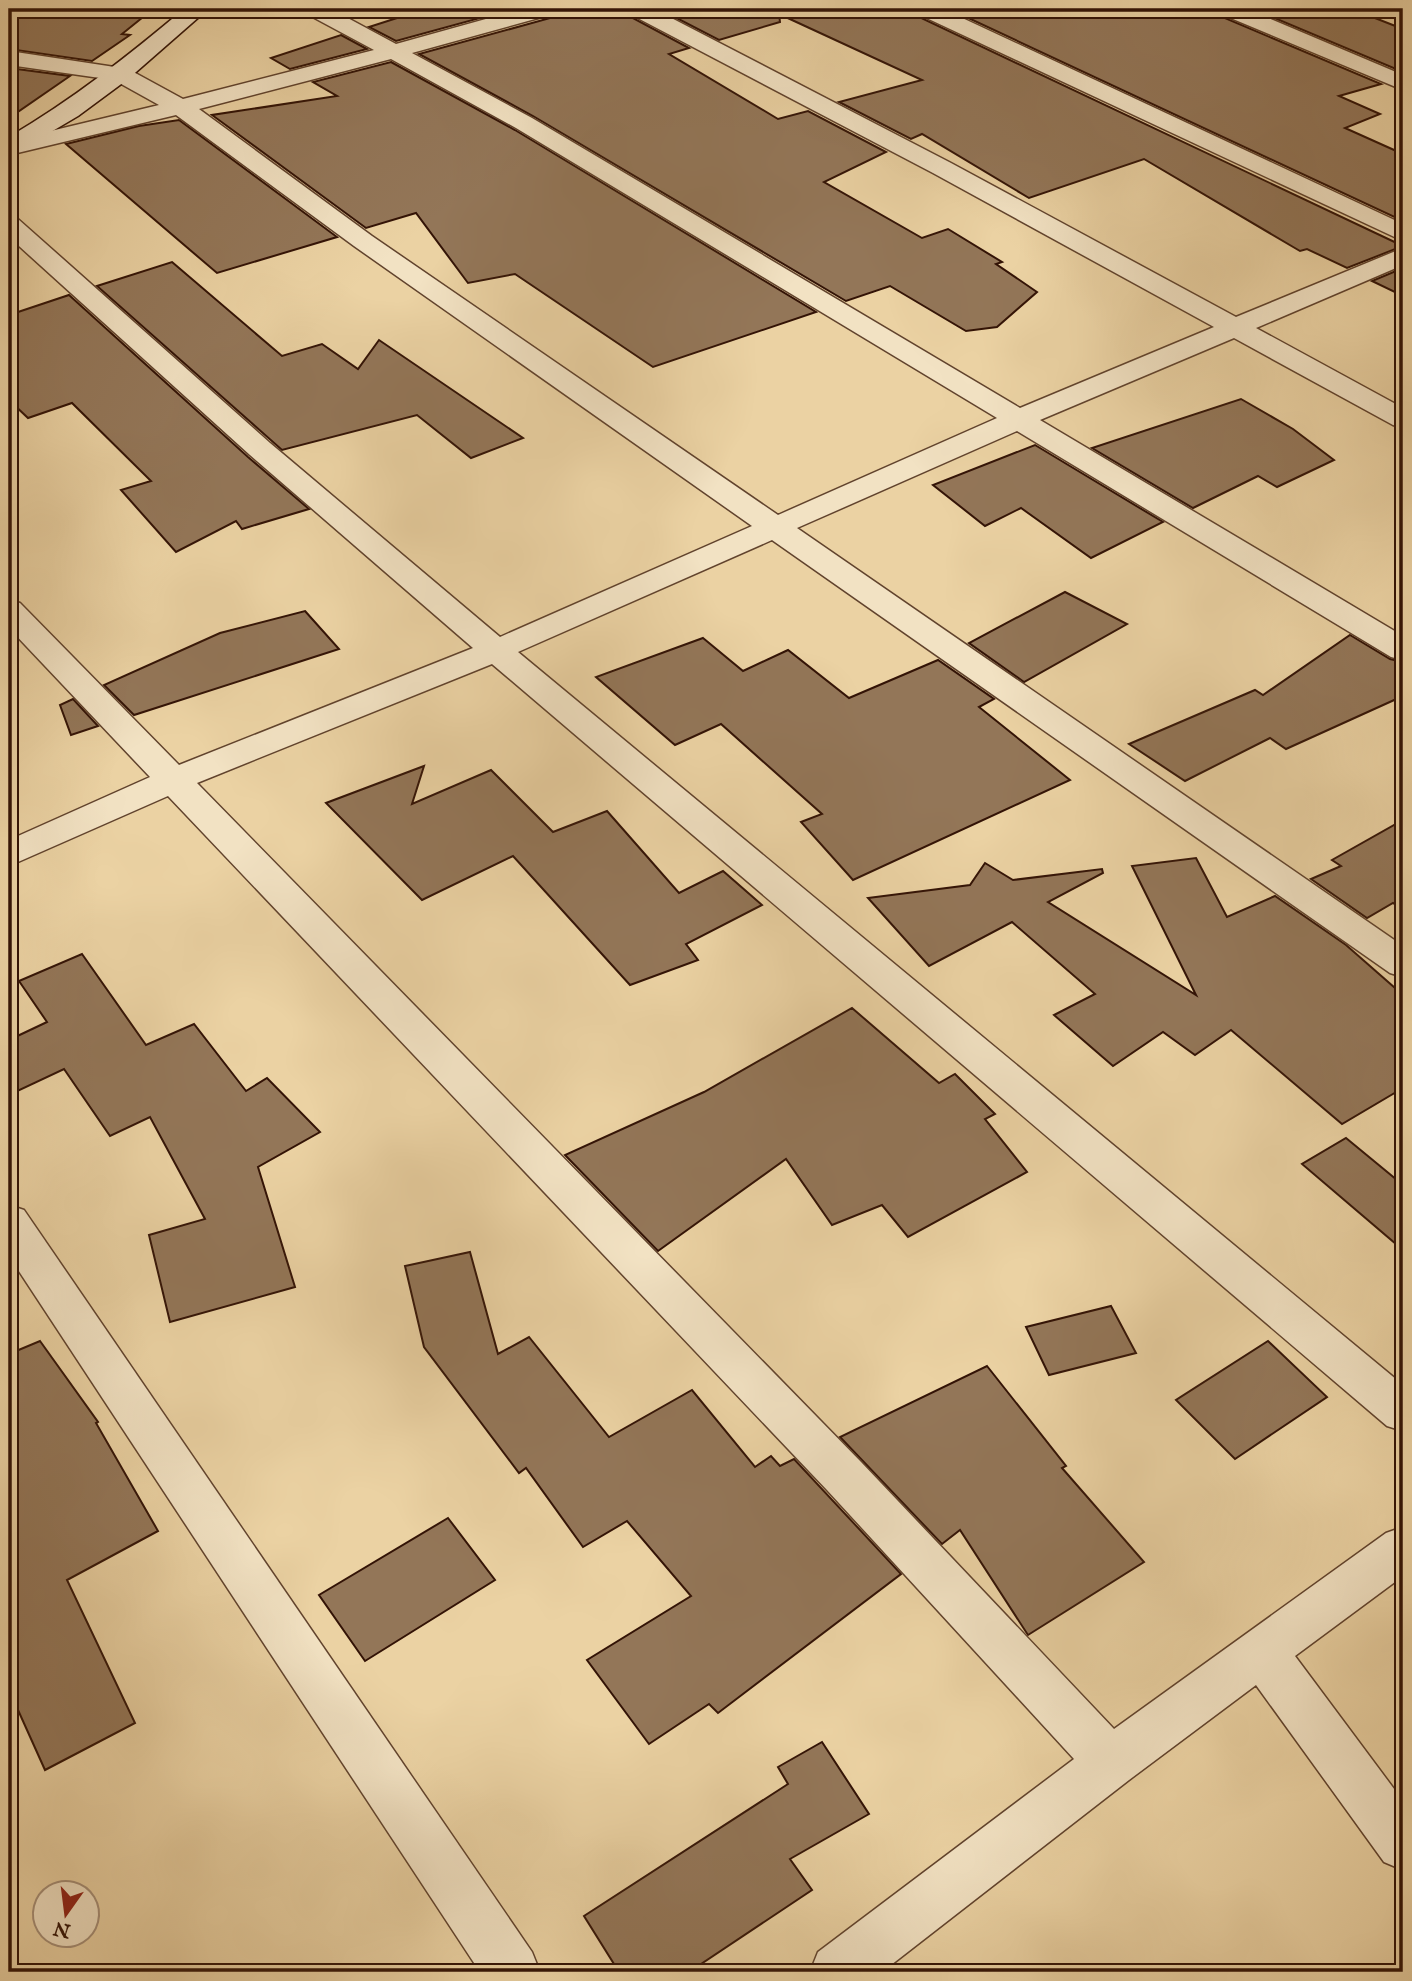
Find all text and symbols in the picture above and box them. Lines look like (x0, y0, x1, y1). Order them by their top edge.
north arrow (32, 1880, 102, 1950)
text: N (51, 1915, 74, 1942)

